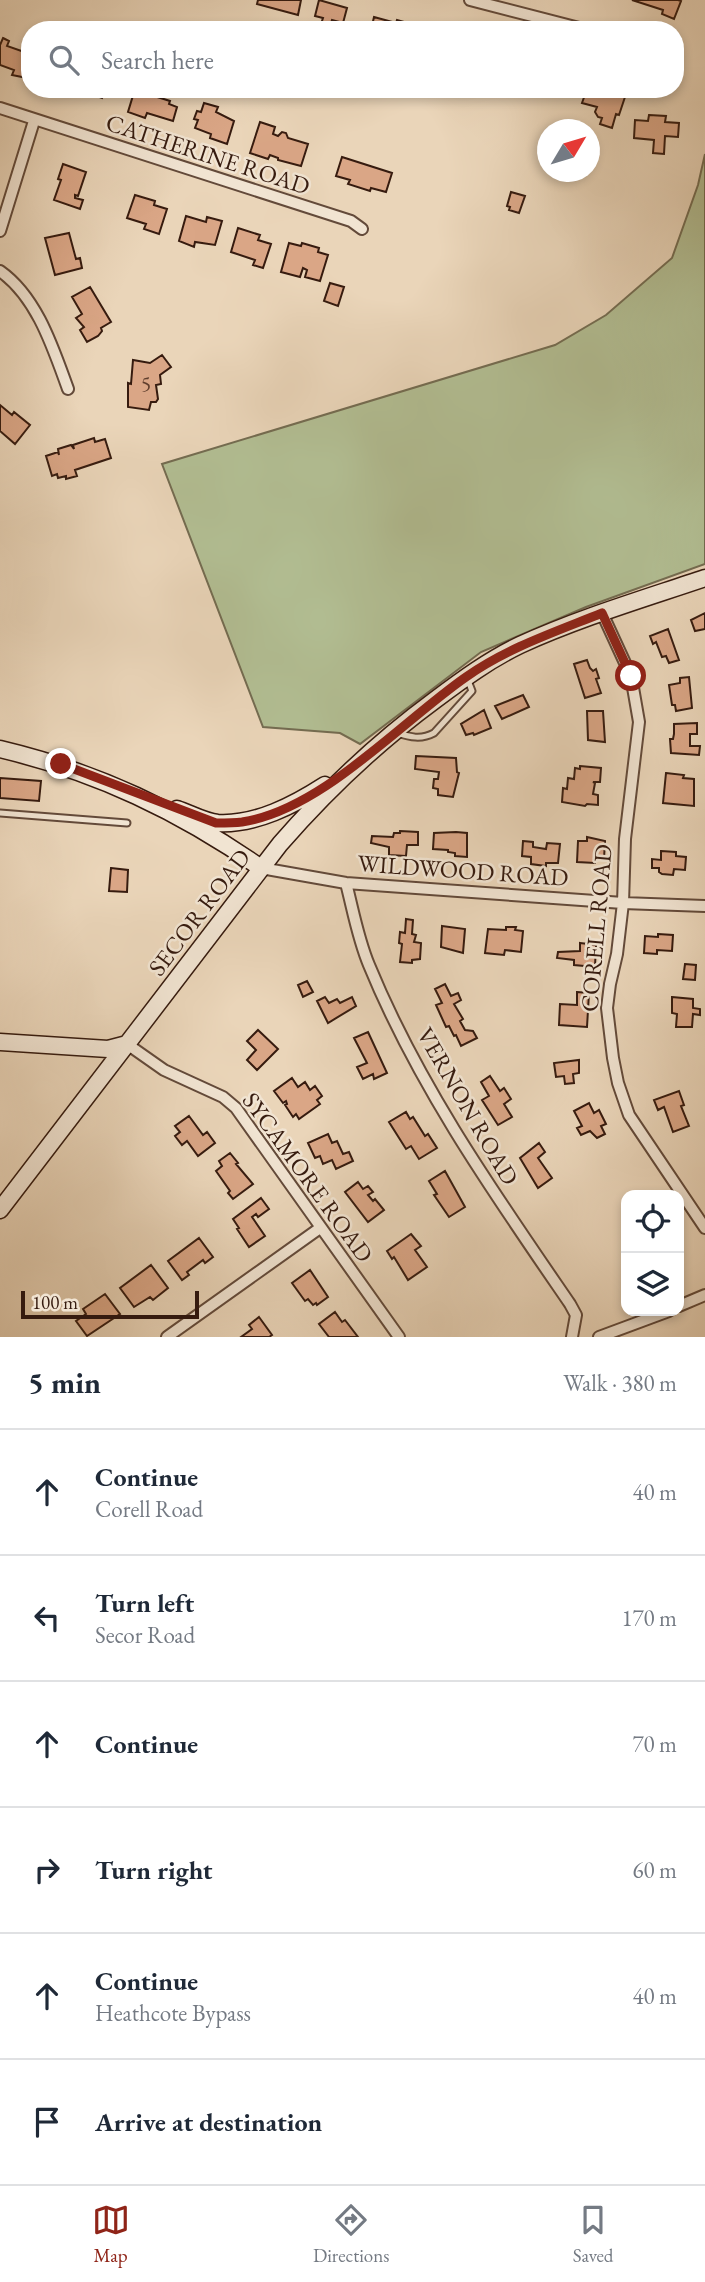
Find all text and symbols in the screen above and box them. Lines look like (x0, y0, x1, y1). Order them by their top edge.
search box (21, 21, 684, 98)
icon: search (45, 41, 83, 79)
text: Search here (101, 43, 214, 77)
street label: CATHERINE ROAD (102, 106, 314, 202)
north arrow (537, 119, 600, 182)
house number: 5 (141, 370, 151, 397)
route start (615, 660, 646, 691)
route end (45, 748, 76, 779)
street label: SECOR ROAD (141, 842, 257, 982)
street label: CORELL ROAD (573, 843, 619, 1013)
street label: WILDWOOD ROAD (356, 847, 570, 893)
street label: VERNON ROAD (410, 1021, 526, 1191)
street label: SYCAMORE ROAD (236, 1086, 380, 1268)
map controls (621, 1190, 684, 1316)
button: locate (621, 1190, 684, 1253)
button: layers (621, 1253, 684, 1316)
scale bar (21, 1288, 200, 1320)
text: 100 m (32, 1290, 78, 1315)
text: 5 min (28, 1363, 101, 1402)
text: Walk · 380 m (563, 1368, 677, 1398)
text: Continue (95, 1460, 198, 1494)
icon: ahead (28, 1473, 66, 1511)
text: 40 m (632, 1477, 677, 1507)
text: Corell Road (95, 1494, 203, 1524)
text: Turn left (95, 1586, 194, 1620)
icon: left (28, 1599, 66, 1637)
text: 170 m (621, 1603, 677, 1633)
text: Secor Road (95, 1620, 195, 1650)
icon: ahead (28, 1725, 66, 1763)
text: Continue (95, 1727, 198, 1761)
text: 70 m (632, 1729, 677, 1759)
icon: right (28, 1851, 66, 1889)
text: Turn right (95, 1853, 213, 1887)
text: 60 m (632, 1855, 677, 1885)
text: Continue (95, 1964, 198, 1998)
icon: ahead (28, 1977, 66, 2015)
text: 40 m (632, 1981, 677, 2011)
text: Heathcote Bypass (95, 1998, 251, 2028)
icon: arrive (28, 2103, 66, 2141)
text: Arrive at destination (95, 2105, 322, 2139)
tab: Map (92, 2201, 130, 2268)
tab: Directions (313, 2201, 389, 2268)
tab: Saved (573, 2201, 613, 2268)

